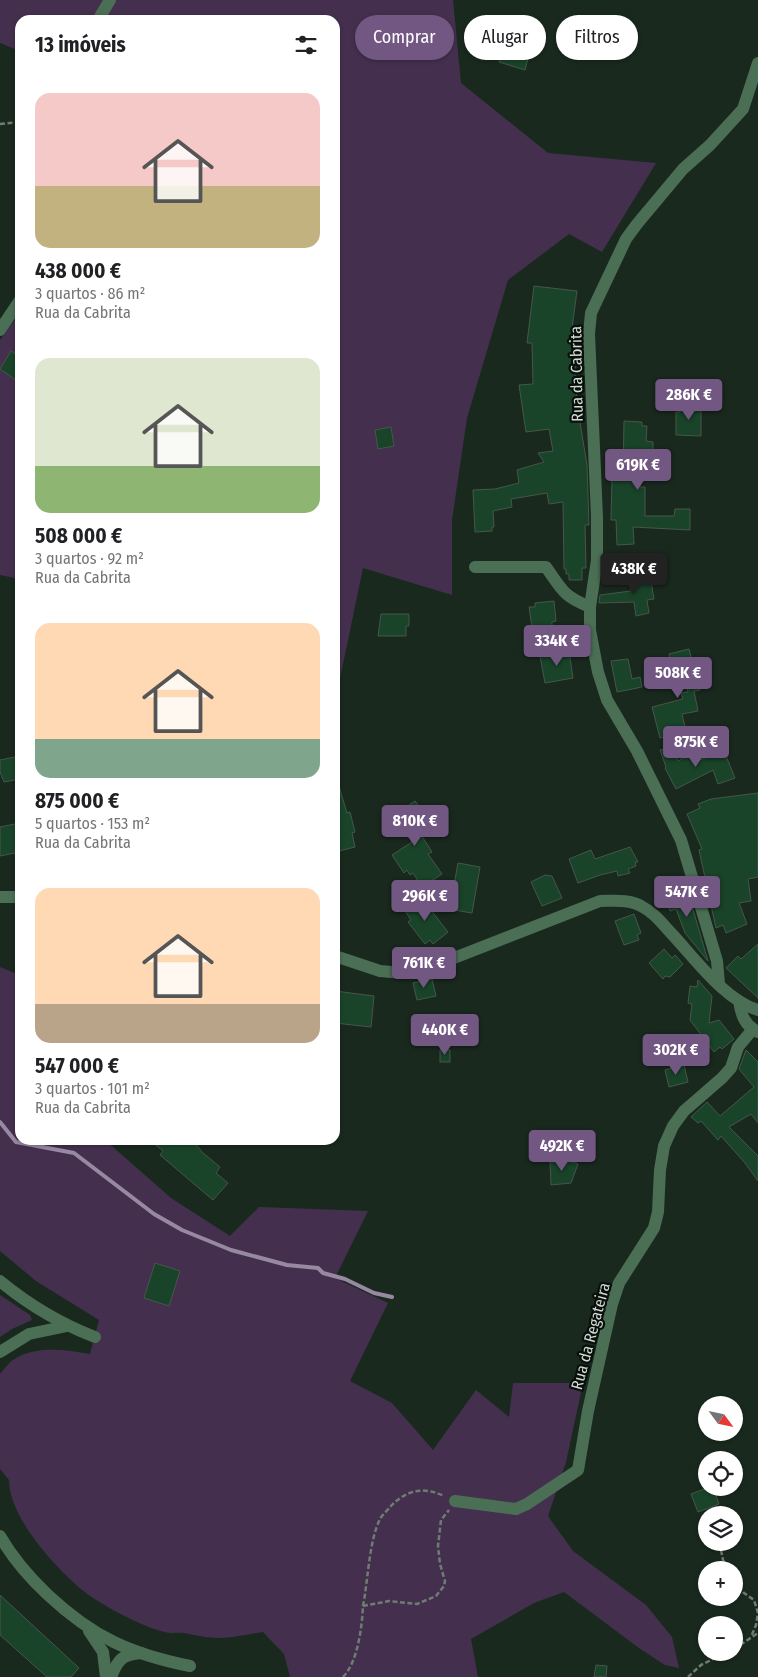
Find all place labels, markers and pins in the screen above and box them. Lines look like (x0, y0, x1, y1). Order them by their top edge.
pin: 286K € (648, 378, 730, 421)
pin: 619K € (597, 448, 679, 491)
pin: 438K € (593, 552, 675, 595)
pin: 334K € (516, 624, 598, 667)
pin: 508K € (637, 656, 719, 699)
pin: 875K € (655, 726, 737, 768)
pin: 810K € (374, 804, 456, 847)
pin: 547K € (646, 876, 728, 918)
pin: 296K € (384, 880, 466, 922)
pin: 761K € (383, 946, 465, 989)
pin: 440K € (404, 1014, 486, 1056)
pin: 302K € (635, 1034, 717, 1076)
pin: 492K € (521, 1130, 603, 1172)

